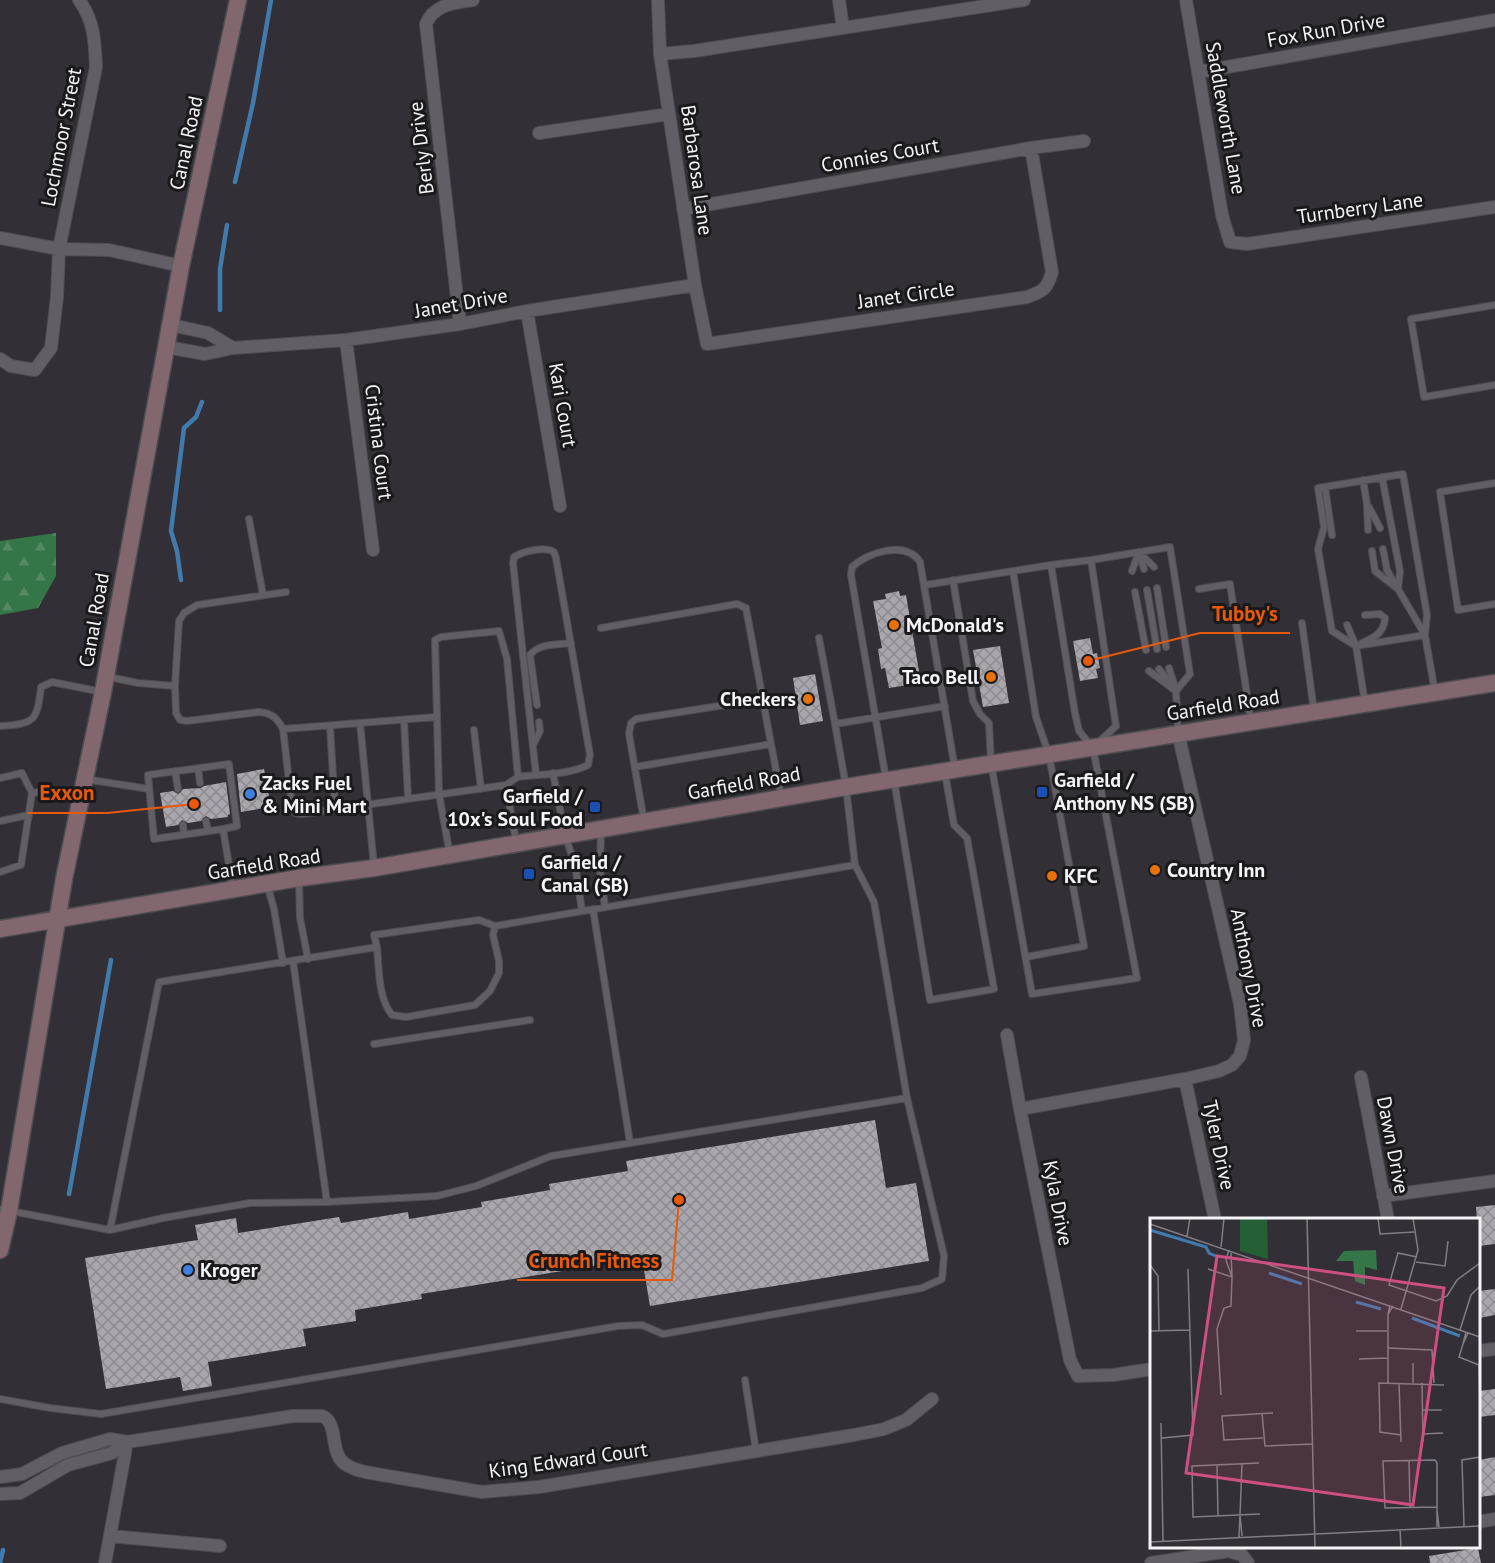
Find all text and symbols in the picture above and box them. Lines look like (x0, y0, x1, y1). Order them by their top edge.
street label: Fox Run Drive (1265, 7, 1387, 53)
street label: Saddleworth Lane (1200, 40, 1252, 196)
street label: Lochmoor Street (35, 65, 87, 209)
street label: Canal Road (163, 94, 209, 192)
street label: Berly Drive (402, 100, 440, 196)
street label: Barbarosa Lane (675, 103, 719, 237)
street label: Connies Court (819, 132, 941, 178)
street label: Turnberry Lane (1295, 186, 1425, 230)
street label: Janet Circle (855, 275, 956, 315)
street label: Janet Drive (412, 282, 509, 324)
street label: Kari Court (543, 361, 583, 450)
street label: Cristina Court (359, 383, 399, 502)
street label: Canal Road (73, 571, 115, 669)
callout: Tubby's (1200, 594, 1290, 633)
text: Tubby's (1212, 600, 1278, 627)
place label: McDonald's (906, 612, 1004, 638)
marker: McDonald's (887, 618, 901, 632)
place label: Taco Bell (902, 664, 979, 690)
marker: Taco Bell (984, 670, 998, 684)
street label: Garfield Road (1165, 683, 1281, 727)
place label: Checkers (720, 686, 796, 712)
marker: Checkers (801, 692, 815, 706)
street label: Garfield Road (686, 760, 802, 806)
place label: Garfield / Anthony NS (SB) (1054, 767, 1195, 816)
place label: Zacks Fuel & Mini Mart (262, 770, 367, 819)
callout: Exxon (27, 774, 107, 813)
text: Exxon (39, 779, 95, 806)
place label: Garfield / 10x's Soul Food (447, 783, 584, 832)
marker: Garfield / Anthony NS (SB) (1035, 785, 1049, 799)
marker: Zacks Fuel & Mini Mart (243, 787, 257, 801)
marker: Garfield / 10x's Soul Food (588, 800, 602, 814)
street label: Garfield Road (206, 842, 322, 886)
place label: Garfield / Canal (SB) (541, 849, 629, 898)
place label: Country Inn (1167, 857, 1265, 883)
place label: KFC (1064, 863, 1098, 889)
marker: Country Inn (1148, 863, 1162, 877)
marker: Garfield / Canal (SB) (522, 867, 536, 881)
marker: KFC (1045, 869, 1059, 883)
street label: Anthony Drive (1225, 906, 1273, 1030)
street label: Dawn Drive (1371, 1094, 1415, 1196)
street label: Tyler Drive (1197, 1098, 1241, 1192)
street label: Kyla Drive (1037, 1158, 1079, 1248)
inset map (1150, 1218, 1480, 1548)
callout: Crunch Fitness (517, 1241, 672, 1280)
text: Crunch Fitness (529, 1247, 660, 1274)
place label: Kroger (200, 1257, 258, 1283)
marker: Kroger (181, 1263, 195, 1277)
street label: King Edward Court (487, 1436, 649, 1484)

